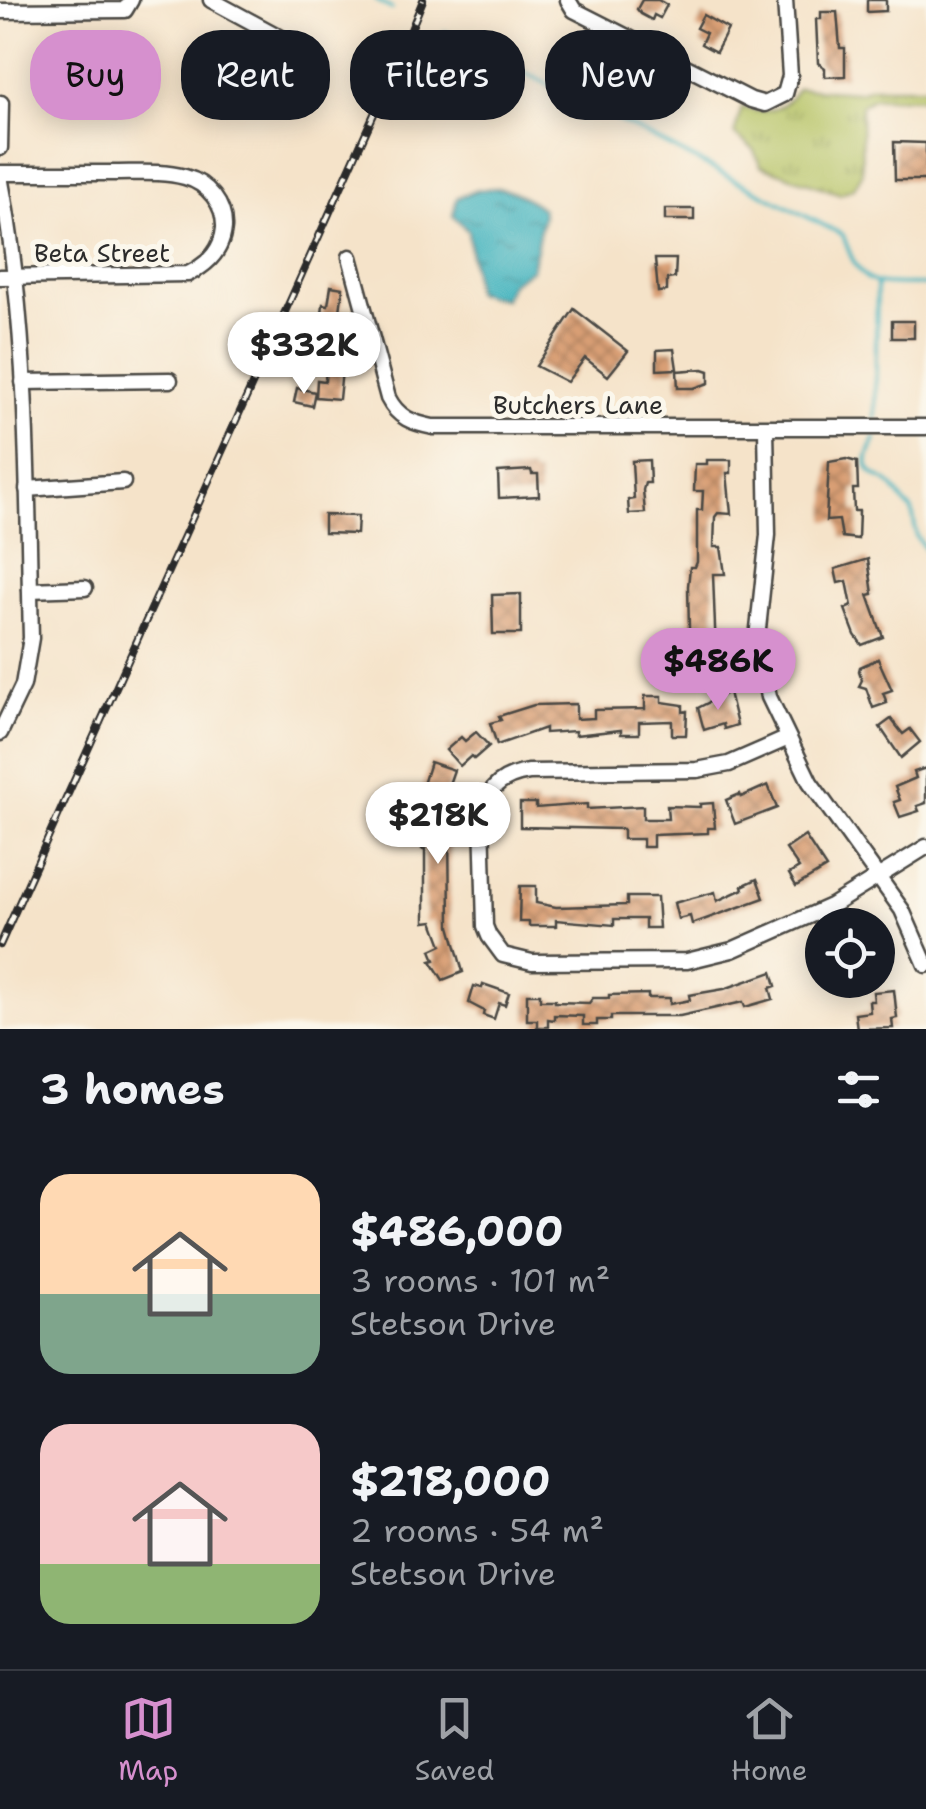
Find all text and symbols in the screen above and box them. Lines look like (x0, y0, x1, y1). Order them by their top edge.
chip: Buy (30, 30, 161, 120)
chip: Rent (181, 30, 330, 120)
chip: Filters (350, 30, 525, 120)
chip: New (545, 30, 691, 120)
street label: Beta Street (34, 236, 170, 270)
pin: $332K (234, 312, 374, 397)
text: $332K (250, 323, 358, 366)
street label: Butchers Lane (493, 388, 663, 422)
pin: $486K (648, 628, 788, 713)
text: $486K (663, 639, 773, 682)
pin: $218K (368, 782, 508, 867)
text: $218K (388, 793, 488, 836)
map controls (805, 908, 895, 998)
button: locate (805, 908, 895, 998)
text: 3 homes (40, 1061, 225, 1117)
icon: filters (831, 1062, 886, 1117)
text: $486,000 (350, 1203, 564, 1259)
icon: home (120, 1214, 240, 1334)
text: 3 rooms · 101 m² (350, 1259, 610, 1302)
text: Stetson Drive (350, 1302, 556, 1345)
text: $218,000 (350, 1453, 551, 1509)
icon: home (120, 1464, 240, 1584)
text: 2 rooms · 54 m² (350, 1509, 604, 1552)
text: Stetson Drive (350, 1552, 556, 1595)
tab: Map (118, 1691, 178, 1789)
tab: Saved (415, 1691, 494, 1789)
tab: Home (731, 1691, 808, 1789)

